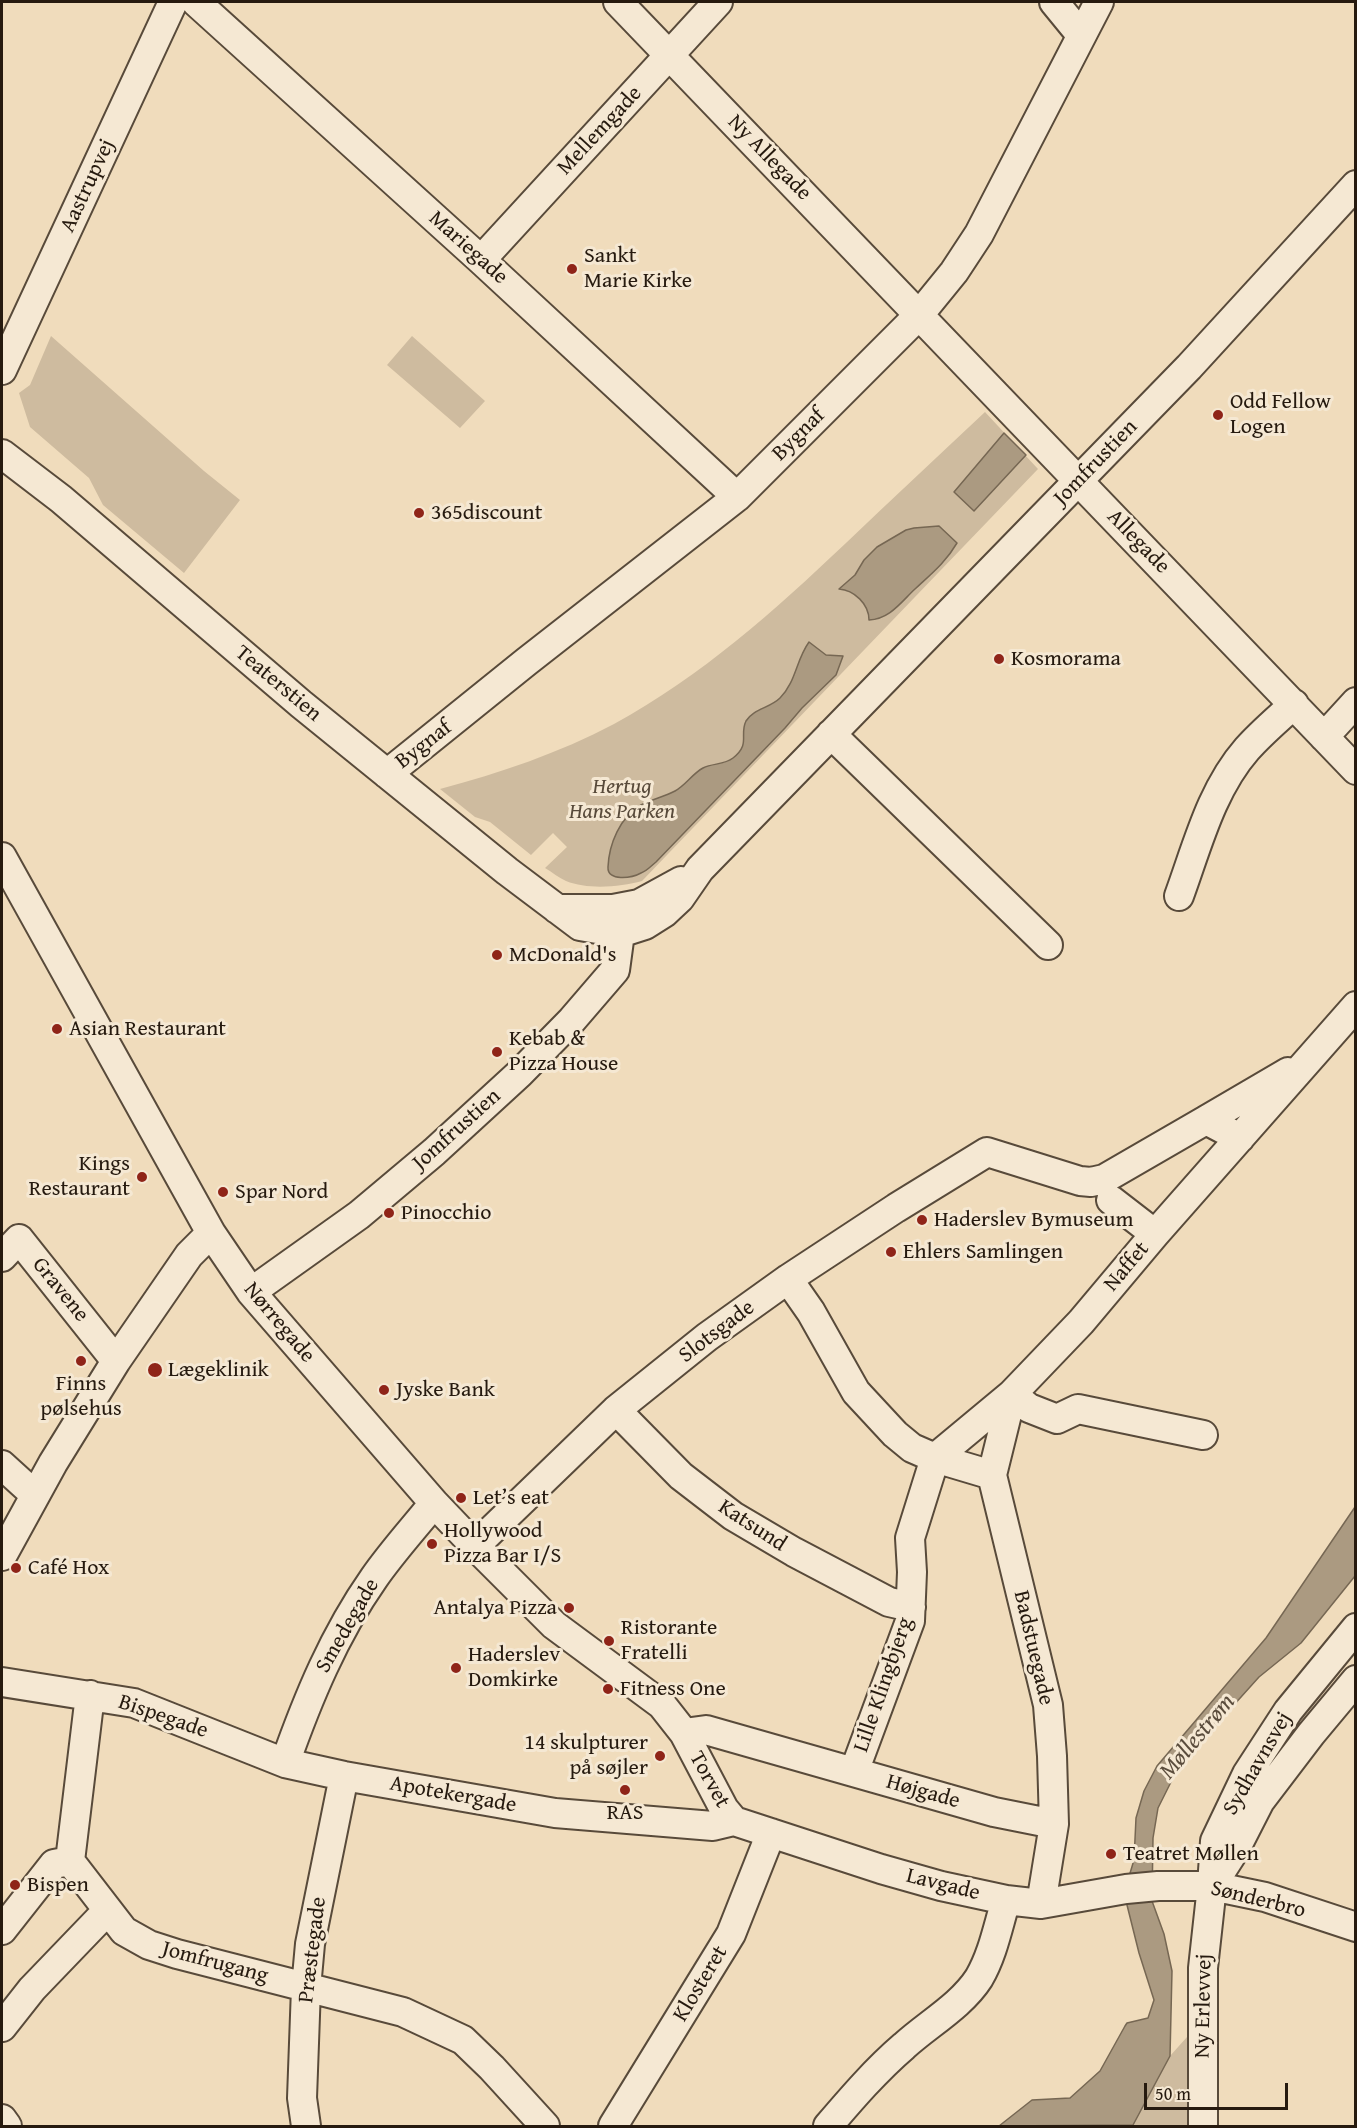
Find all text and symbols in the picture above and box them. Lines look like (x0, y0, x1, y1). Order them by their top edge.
street label: Mellemgade (552, 81, 648, 181)
street label: Ny Allegade (721, 109, 817, 207)
street label: Aastrupvej (55, 135, 121, 237)
street label: Mariegade (423, 206, 513, 290)
place label: Sankt Marie Kirke (584, 243, 692, 294)
marker: Sankt Marie Kirke (565, 262, 579, 276)
place label: Odd Fellow Logen (1230, 389, 1331, 440)
street label: Bygnaf (767, 403, 831, 467)
marker: Odd Fellow Logen (1211, 408, 1225, 422)
street label: Jomfrustien (1048, 414, 1144, 512)
place label: 365discount (431, 500, 542, 526)
street label: Allegade (1101, 504, 1175, 580)
marker: 365discount (412, 506, 426, 520)
street label: Teaterstien (229, 640, 327, 728)
place label: Kosmorama (1011, 646, 1121, 672)
marker: Kosmorama (992, 652, 1006, 666)
street label: Bygnaf (391, 715, 457, 775)
park label: Hertug Hans Parken (569, 774, 675, 825)
place label: McDonald's (509, 942, 616, 968)
marker: McDonald's (490, 948, 504, 962)
place label: Asian Restaurant (69, 1016, 226, 1042)
marker: Asian Restaurant (50, 1022, 64, 1036)
place label: Kebab & Pizza House (509, 1026, 618, 1078)
marker: Kebab & Pizza House (490, 1045, 504, 1059)
street label: Jomfrustien (407, 1084, 507, 1176)
place label: Kings Restaurant (29, 1151, 130, 1202)
marker: Kings Restaurant (135, 1170, 149, 1184)
place label: Spar Nord (235, 1179, 328, 1205)
marker: Spar Nord (216, 1185, 230, 1199)
place label: Pinocchio (401, 1200, 492, 1226)
marker: Pinocchio (382, 1206, 396, 1220)
place label: Haderslev Bymuseum (934, 1207, 1133, 1233)
marker: Haderslev Bymuseum (915, 1213, 929, 1227)
street label: Naffet (1099, 1237, 1155, 1297)
place label: Ehlers Samlingen (903, 1239, 1063, 1265)
marker: Ehlers Samlingen (884, 1245, 898, 1259)
street label: Gravene (26, 1252, 94, 1328)
street label: Nørregade (238, 1277, 320, 1369)
street label: Slotsgade (674, 1295, 760, 1369)
marker: Finns pølsehus (74, 1354, 88, 1368)
place label: Lægeklinik (168, 1357, 269, 1383)
marker: Lægeklinik (146, 1361, 164, 1379)
place label: Finns pølsehus (40, 1371, 122, 1422)
place label: Jyske Bank (396, 1377, 495, 1403)
marker: Jyske Bank (377, 1383, 391, 1397)
place label: Let’s eat (473, 1485, 549, 1511)
marker: Let’s eat (454, 1491, 468, 1505)
street label: Katsund (713, 1494, 791, 1558)
place label: Hollywood Pizza Bar I/S (444, 1518, 561, 1570)
marker: Hollywood Pizza Bar I/S (425, 1537, 439, 1551)
place label: Café Hox (28, 1555, 109, 1581)
marker: Café Hox (9, 1561, 23, 1575)
street label: Smedegade (310, 1574, 386, 1678)
street label: Badstuegade (1007, 1588, 1059, 1708)
place label: Antalya Pizza (433, 1595, 557, 1621)
marker: Antalya Pizza (562, 1601, 576, 1615)
street label: Lille Klingbjerg (849, 1614, 919, 1756)
place label: Ristorante Fratelli (621, 1615, 717, 1666)
marker: Ristorante Fratelli (602, 1634, 616, 1648)
place label: Haderslev Domkirke (468, 1642, 560, 1694)
marker: Haderslev Domkirke (449, 1661, 463, 1675)
place label: Fitness One (620, 1676, 726, 1702)
marker: Fitness One (601, 1682, 615, 1696)
water label: Møllestrøm (1154, 1688, 1242, 1786)
street label: Bispegade (115, 1689, 211, 1745)
street label: Sydhavnsvej (1218, 1708, 1298, 1820)
place label: 14 skulpturer på søjler (524, 1730, 648, 1782)
street label: Torvet (683, 1747, 735, 1813)
marker: 14 skulpturer på søjler (653, 1749, 667, 1763)
street label: Højgade (883, 1769, 963, 1815)
street label: Apotekergade (388, 1771, 518, 1819)
marker: RAS (618, 1783, 632, 1797)
place label: RAS (607, 1800, 643, 1826)
place label: Teatret Møllen (1123, 1841, 1259, 1867)
marker: Teatret Møllen (1104, 1847, 1118, 1861)
street label: Lavgade (903, 1863, 983, 1907)
place label: Bispen (27, 1872, 89, 1898)
street label: Sønderbro (1208, 1875, 1308, 1925)
marker: Bispen (8, 1878, 22, 1892)
street label: Præstegade (293, 1895, 333, 2005)
street label: Jomfrugang (159, 1936, 271, 1990)
street label: Klosteret (668, 1941, 734, 2027)
street label: Ny Erlevvej (1190, 1954, 1218, 2058)
scale bar (1147, 2071, 1291, 2109)
text: 50 m (1155, 2080, 1191, 2107)

